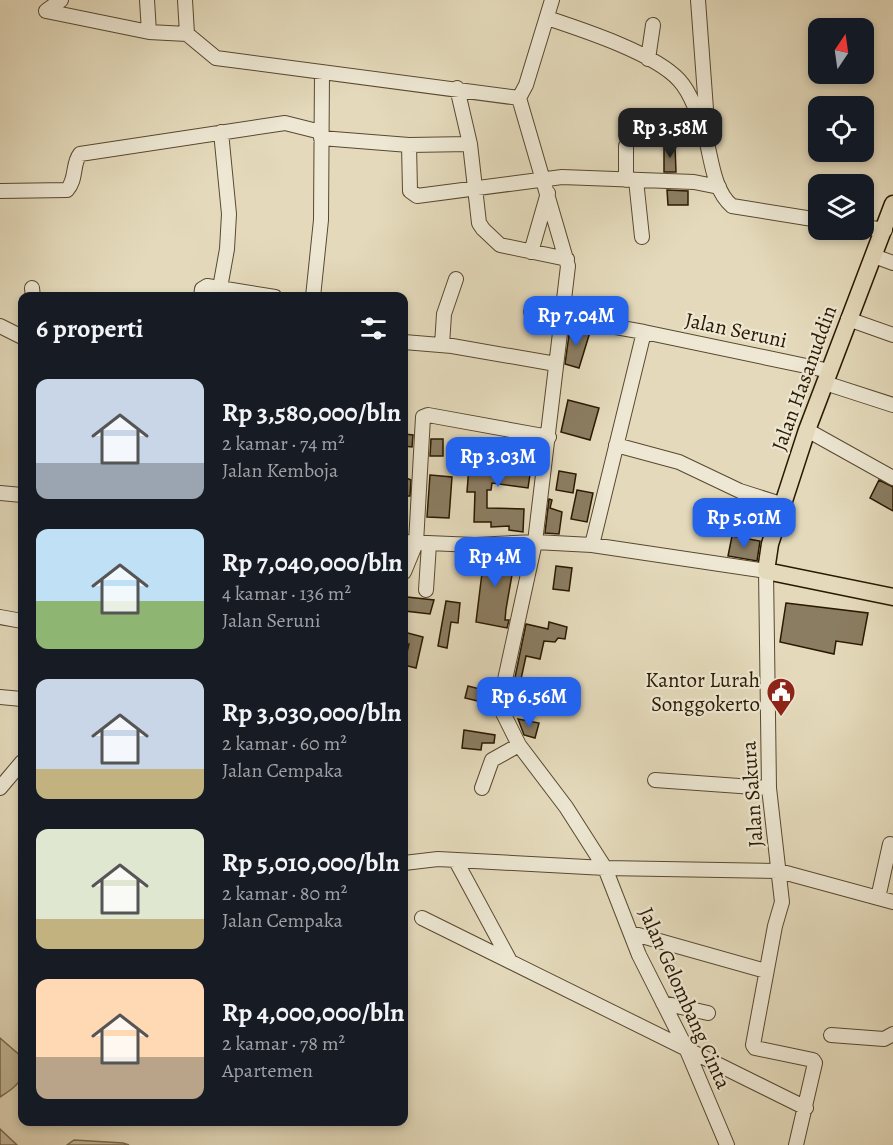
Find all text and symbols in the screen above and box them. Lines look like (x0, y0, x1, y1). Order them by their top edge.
north arrow (808, 18, 874, 84)
map controls (808, 18, 874, 240)
button: locate (808, 96, 874, 162)
pin: Rp 3.58M (608, 108, 732, 159)
text: Rp 3.58M (632, 114, 708, 141)
button: layers (808, 174, 874, 240)
pin: Rp 7.04M (514, 296, 638, 347)
street label: Jalan Hasanuddin (765, 301, 843, 455)
text: Rp 7.04M (538, 302, 614, 329)
street label: Jalan Seruni (682, 306, 790, 354)
text: 6 properti (36, 311, 143, 346)
icon: filters (357, 312, 390, 345)
text: Rp 3,580,000/bln (222, 395, 401, 430)
icon: home (84, 403, 156, 475)
text: 2 kamar · 74 m² (222, 430, 344, 457)
pin: Rp 3.03M (436, 437, 560, 488)
text: Rp 3.03M (460, 443, 536, 470)
text: Jalan Kemboja (222, 457, 338, 484)
pin: Rp 5.01M (682, 498, 806, 549)
text: Rp 5.01M (707, 504, 781, 531)
pin: Rp 4M (453, 537, 537, 588)
text: Rp 4M (469, 543, 521, 570)
text: Rp 7,040,000/bln (222, 545, 403, 580)
icon: home (84, 553, 156, 625)
text: 4 kamar · 136 m² (222, 580, 351, 607)
text: Jalan Seruni (222, 607, 321, 634)
place label: Kantor Lurah Songgokerto (645, 666, 760, 718)
public building icon: Kantor Lurah Songgokerto (765, 676, 797, 718)
pin: Rp 6.56M (467, 677, 591, 728)
text: Rp 6.56M (491, 683, 567, 710)
text: Rp 3,030,000/bln (222, 695, 402, 730)
icon: home (84, 703, 156, 775)
text: 2 kamar · 60 m² (222, 730, 347, 757)
street label: Jalan Sakura (734, 740, 770, 848)
text: Jalan Cempaka (222, 757, 343, 784)
text: Rp 5,010,000/bln (222, 845, 400, 880)
icon: home (84, 853, 156, 925)
text: 2 kamar · 80 m² (222, 880, 347, 907)
street label: Jalan Gelombang Cinta (632, 903, 738, 1093)
text: Jalan Cempaka (222, 907, 343, 934)
text: Rp 4,000,000/bln (222, 995, 405, 1030)
icon: home (84, 1003, 156, 1075)
text: 2 kamar · 78 m² (222, 1030, 345, 1057)
text: Apartemen (222, 1057, 313, 1084)

